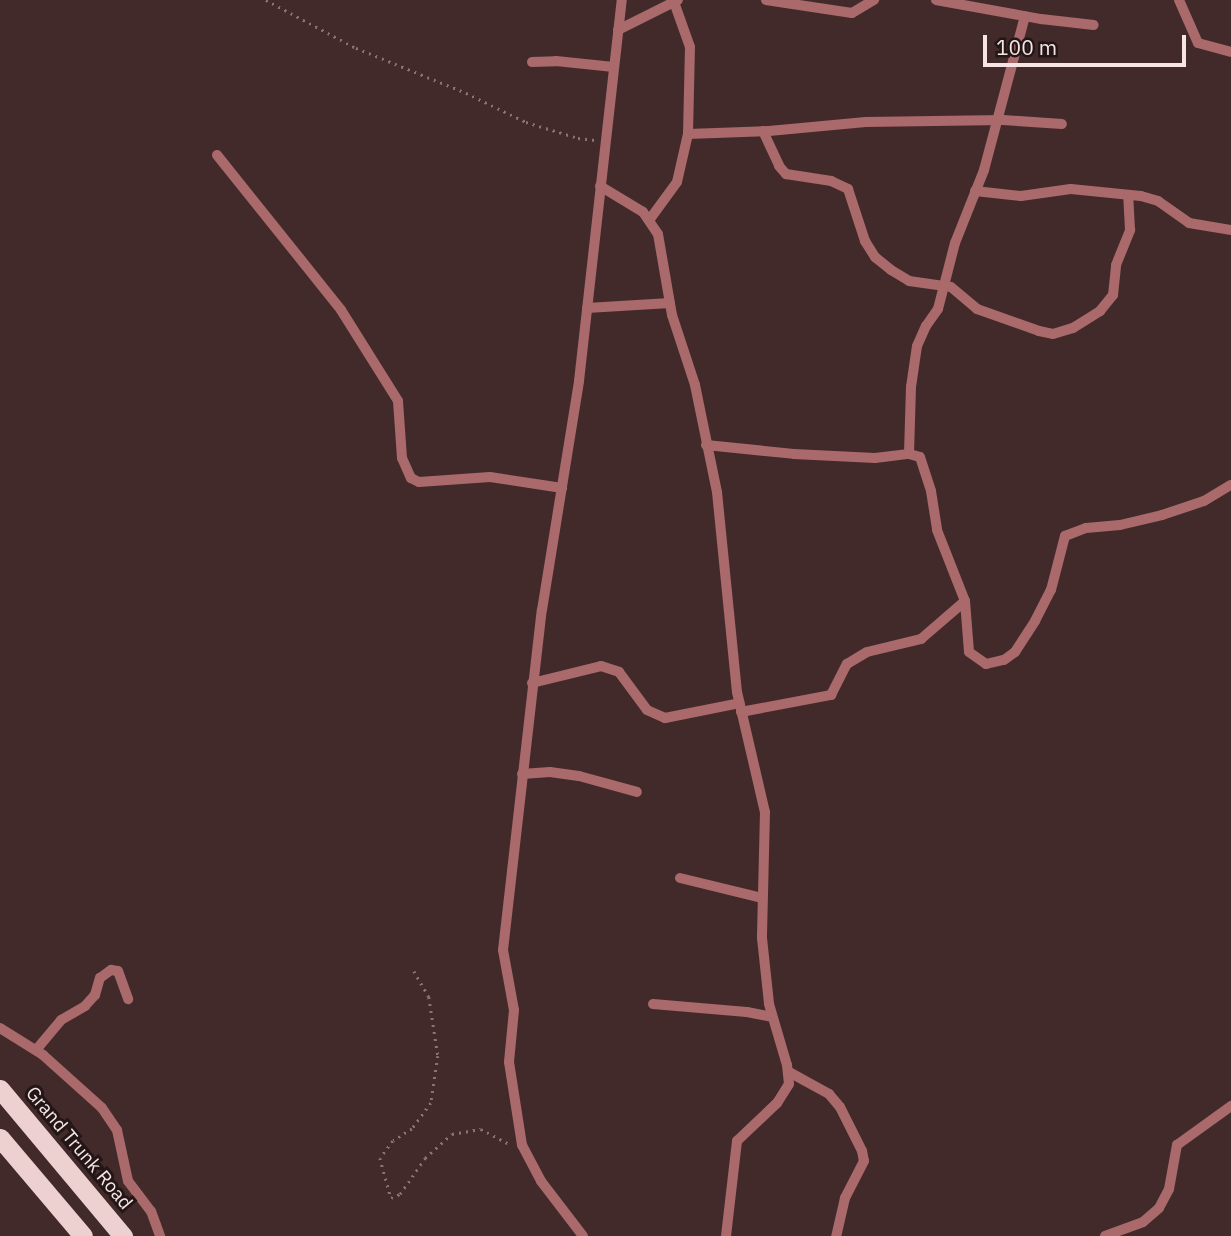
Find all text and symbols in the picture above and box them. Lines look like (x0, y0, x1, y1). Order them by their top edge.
scale bar (986, 21, 1189, 65)
text: 100 m (996, 33, 1057, 61)
street label: Grand Trunk Road (21, 1082, 137, 1214)

